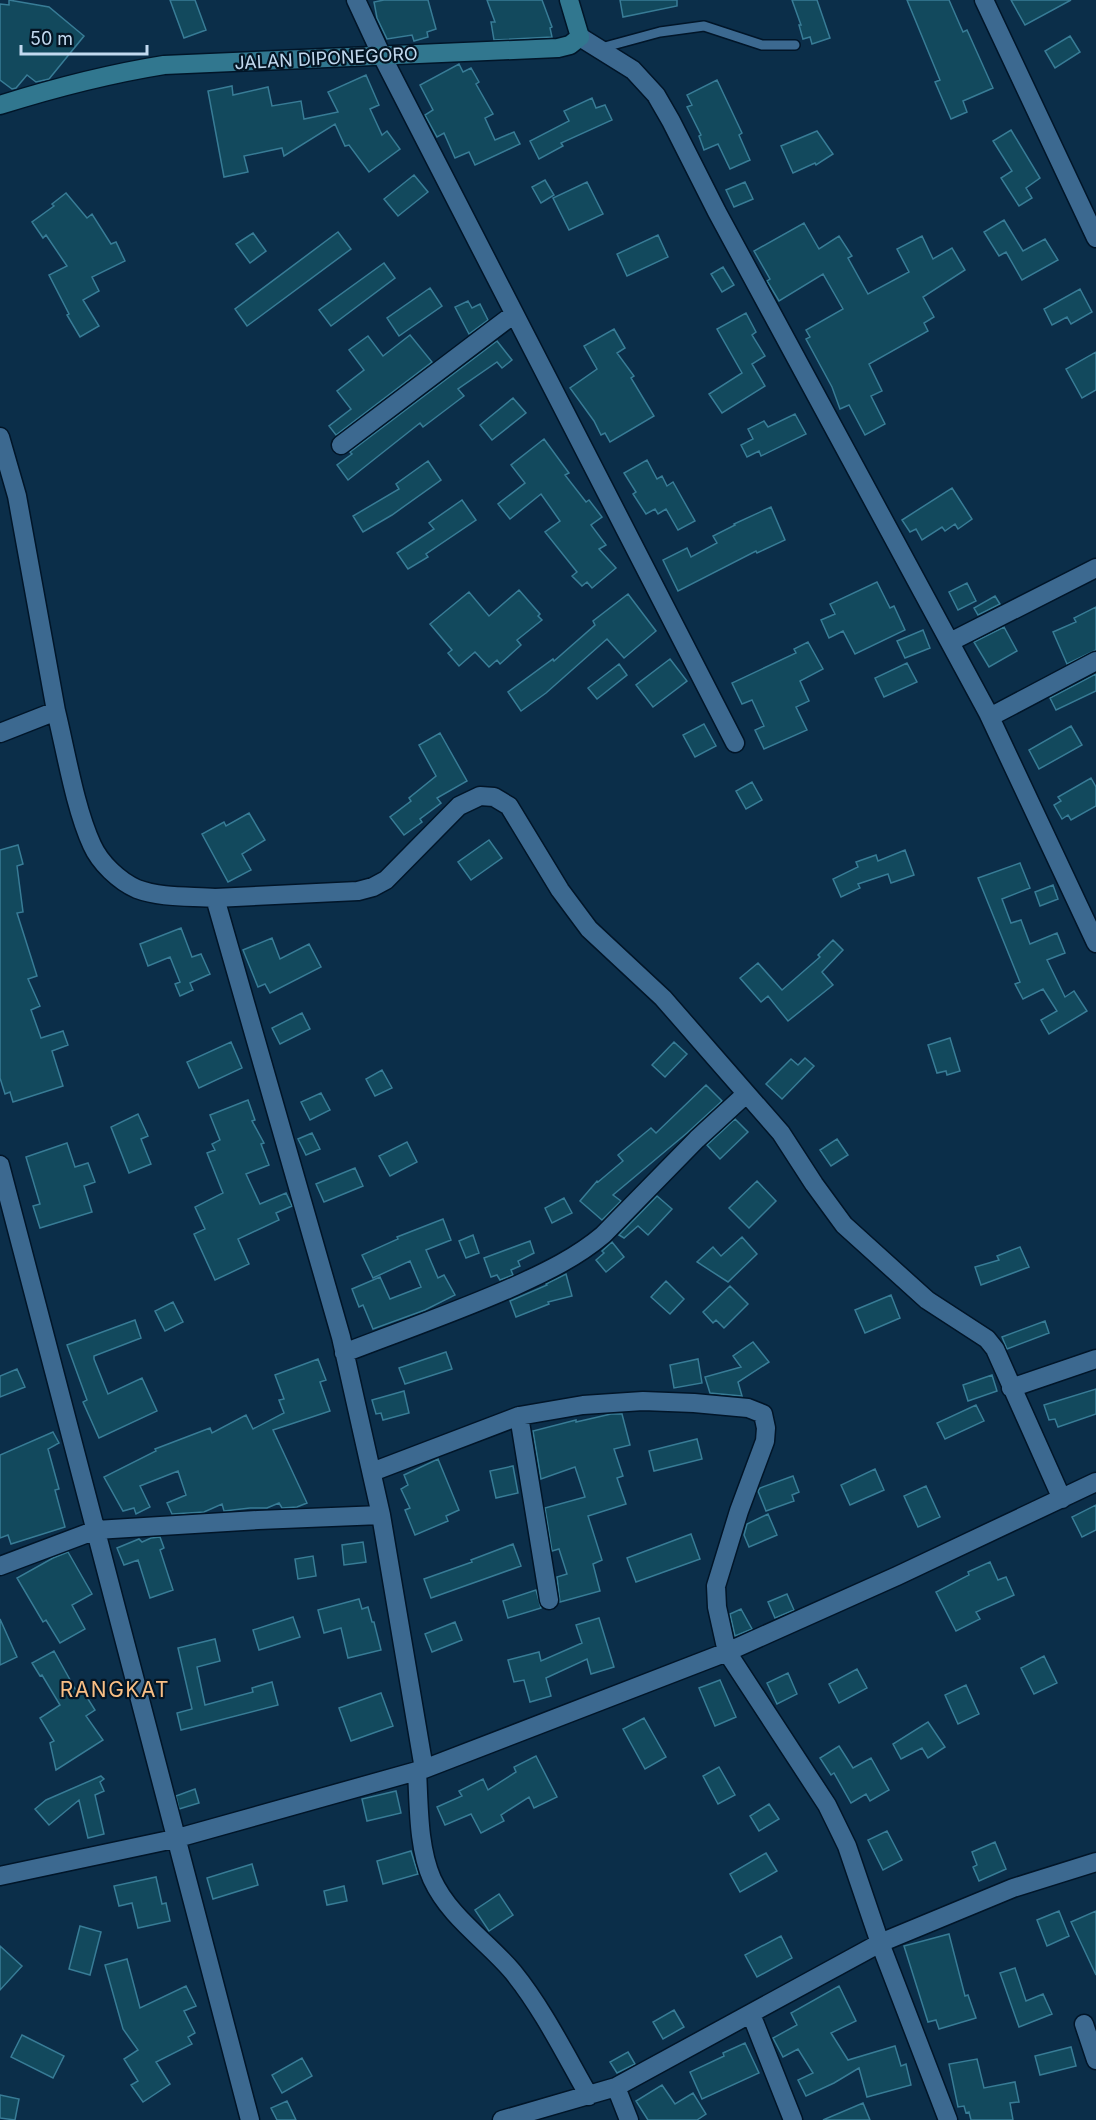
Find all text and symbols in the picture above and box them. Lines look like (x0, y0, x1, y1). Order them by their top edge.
scale bar (21, 18, 147, 56)
text: 50 m (30, 28, 73, 49)
street label: JALAN DIPONEGORO (234, 43, 418, 73)
district label: RANGKAT (60, 1677, 170, 1702)

